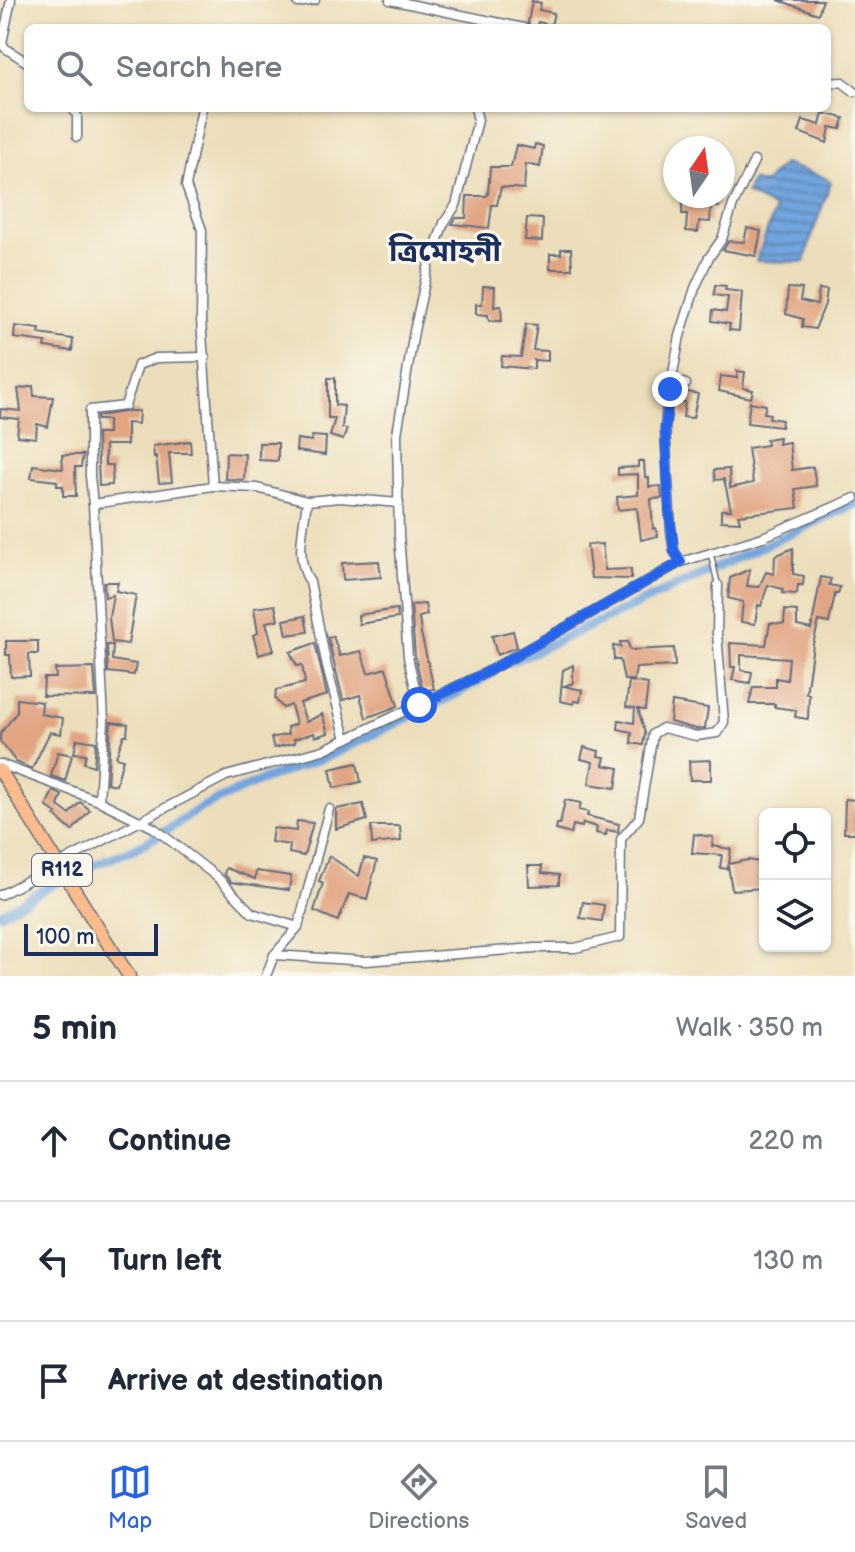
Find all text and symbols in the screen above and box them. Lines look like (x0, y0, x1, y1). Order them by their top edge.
search box (24, 24, 831, 112)
icon: search (52, 46, 96, 90)
text: Search here (116, 50, 282, 86)
north arrow (663, 136, 735, 208)
district label: ত্রিমোহনী (388, 233, 502, 270)
route end (652, 371, 688, 407)
route start (401, 687, 437, 723)
map controls (759, 808, 831, 952)
button: locate (759, 808, 831, 880)
road number: R112 (32, 854, 92, 886)
button: layers (759, 880, 831, 952)
scale bar (24, 920, 158, 956)
text: 100 m (36, 924, 95, 951)
text: 5 min (32, 1008, 117, 1049)
text: Walk · 350 m (676, 1013, 823, 1044)
icon: ahead (32, 1119, 76, 1163)
text: Continue (108, 1123, 231, 1159)
text: 220 m (749, 1126, 823, 1157)
icon: left (32, 1239, 76, 1283)
text: Turn left (108, 1243, 222, 1279)
text: 130 m (753, 1246, 823, 1277)
icon: arrive (32, 1359, 76, 1403)
text: Arrive at destination (108, 1363, 384, 1399)
tab: Map (108, 1460, 152, 1535)
tab: Directions (368, 1460, 469, 1535)
tab: Saved (685, 1460, 747, 1535)

